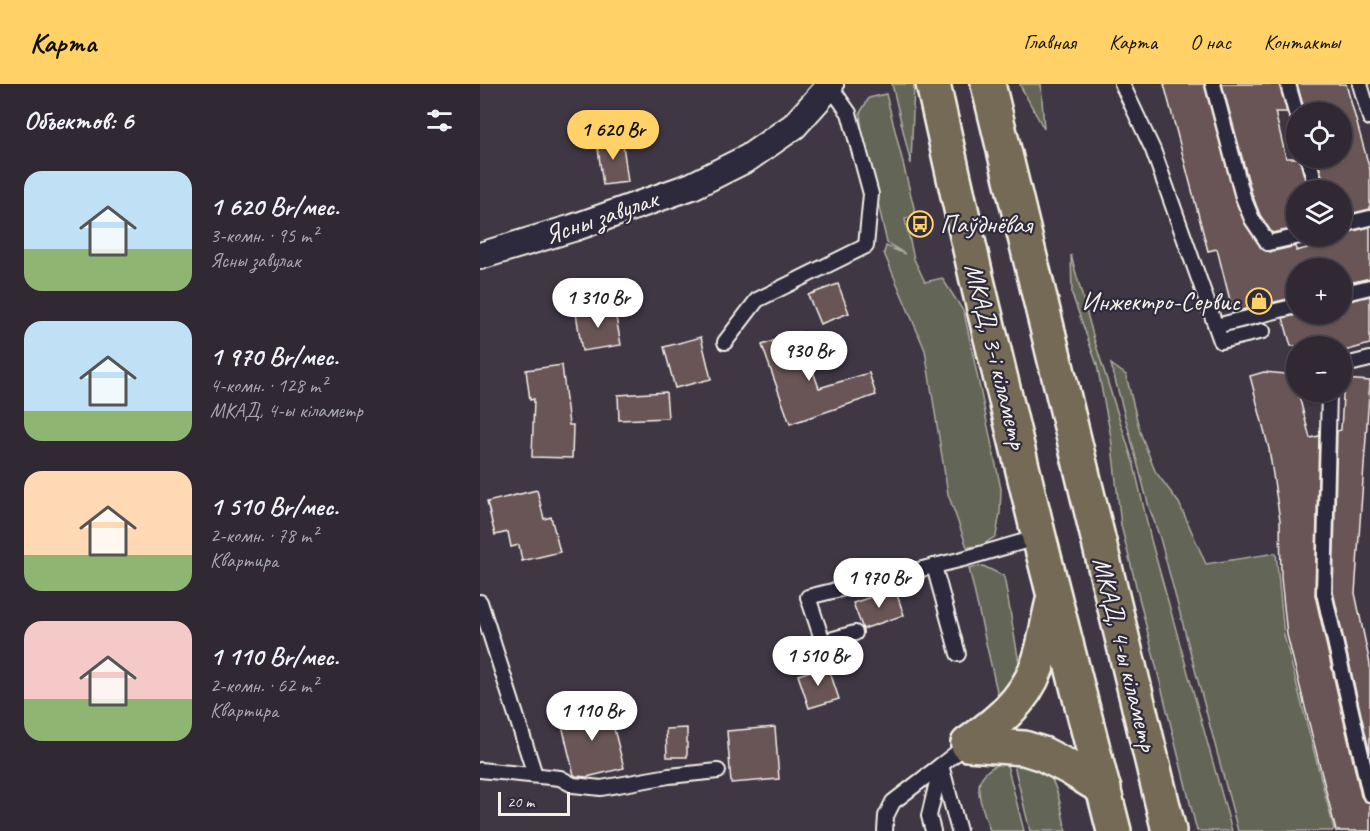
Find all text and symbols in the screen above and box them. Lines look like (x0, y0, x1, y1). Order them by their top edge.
text: Карта (30, 25, 97, 60)
text: Главная (1023, 29, 1076, 55)
text: Карта (1109, 29, 1157, 55)
text: О нас (1190, 29, 1231, 55)
text: Контакты (1264, 29, 1340, 55)
map controls (1286, 102, 1352, 402)
button: locate (1286, 102, 1352, 168)
text: Объектов: 6 (24, 104, 133, 137)
icon: filters (423, 104, 456, 137)
pin: 1 620 Br (551, 110, 675, 161)
text: 1 620 Br (581, 117, 645, 142)
button: layers (1286, 180, 1352, 246)
street label: Ясны завулак (540, 182, 664, 253)
text: 1 620 Br/мес. (210, 190, 339, 223)
icon: home (72, 195, 144, 267)
place label: Паўднёвая (940, 208, 1034, 241)
bus stop icon: Паўднёвая (905, 209, 935, 239)
text: 3-комн. · 95 m² (210, 223, 318, 248)
text: Ясны завулак (210, 248, 300, 273)
button: + (1286, 258, 1352, 324)
street label: МКАД, 3-і кіламетр (957, 260, 1035, 453)
pin: 1 310 Br (536, 278, 660, 329)
text: 1 310 Br (566, 285, 630, 310)
place label: Инжектро-Сервис (1081, 285, 1241, 318)
shop icon: Инжектро-Сервис (1244, 286, 1274, 316)
pin: 930 Br (760, 331, 858, 382)
button: − (1286, 336, 1352, 402)
text: 930 Br (784, 338, 834, 363)
text: 1 970 Br/мес. (210, 340, 338, 373)
icon: home (72, 345, 144, 417)
text: 4-комн. · 128 m² (210, 373, 327, 398)
text: МКАД, 4-ы кіламетр (210, 398, 363, 423)
text: 1 510 Br/мес. (210, 490, 338, 523)
icon: home (72, 495, 144, 567)
text: 2-комн. · 78 m² (210, 523, 318, 548)
text: Квартира (210, 548, 278, 573)
street label: МКАД, 4-ы кіламетр (1085, 554, 1165, 756)
pin: 1 970 Br (817, 558, 941, 609)
text: 1 970 Br (847, 565, 911, 590)
pin: 1 510 Br (756, 636, 880, 687)
text: 1 110 Br/мес. (210, 640, 339, 673)
text: 1 510 Br (786, 643, 850, 668)
icon: home (72, 645, 144, 717)
text: 2-комн. · 62 m² (210, 673, 318, 698)
pin: 1 110 Br (530, 691, 654, 742)
text: Квартира (210, 698, 278, 723)
text: 1 110 Br (560, 698, 624, 723)
scale bar (498, 789, 570, 816)
text: 20 m (507, 792, 534, 812)

